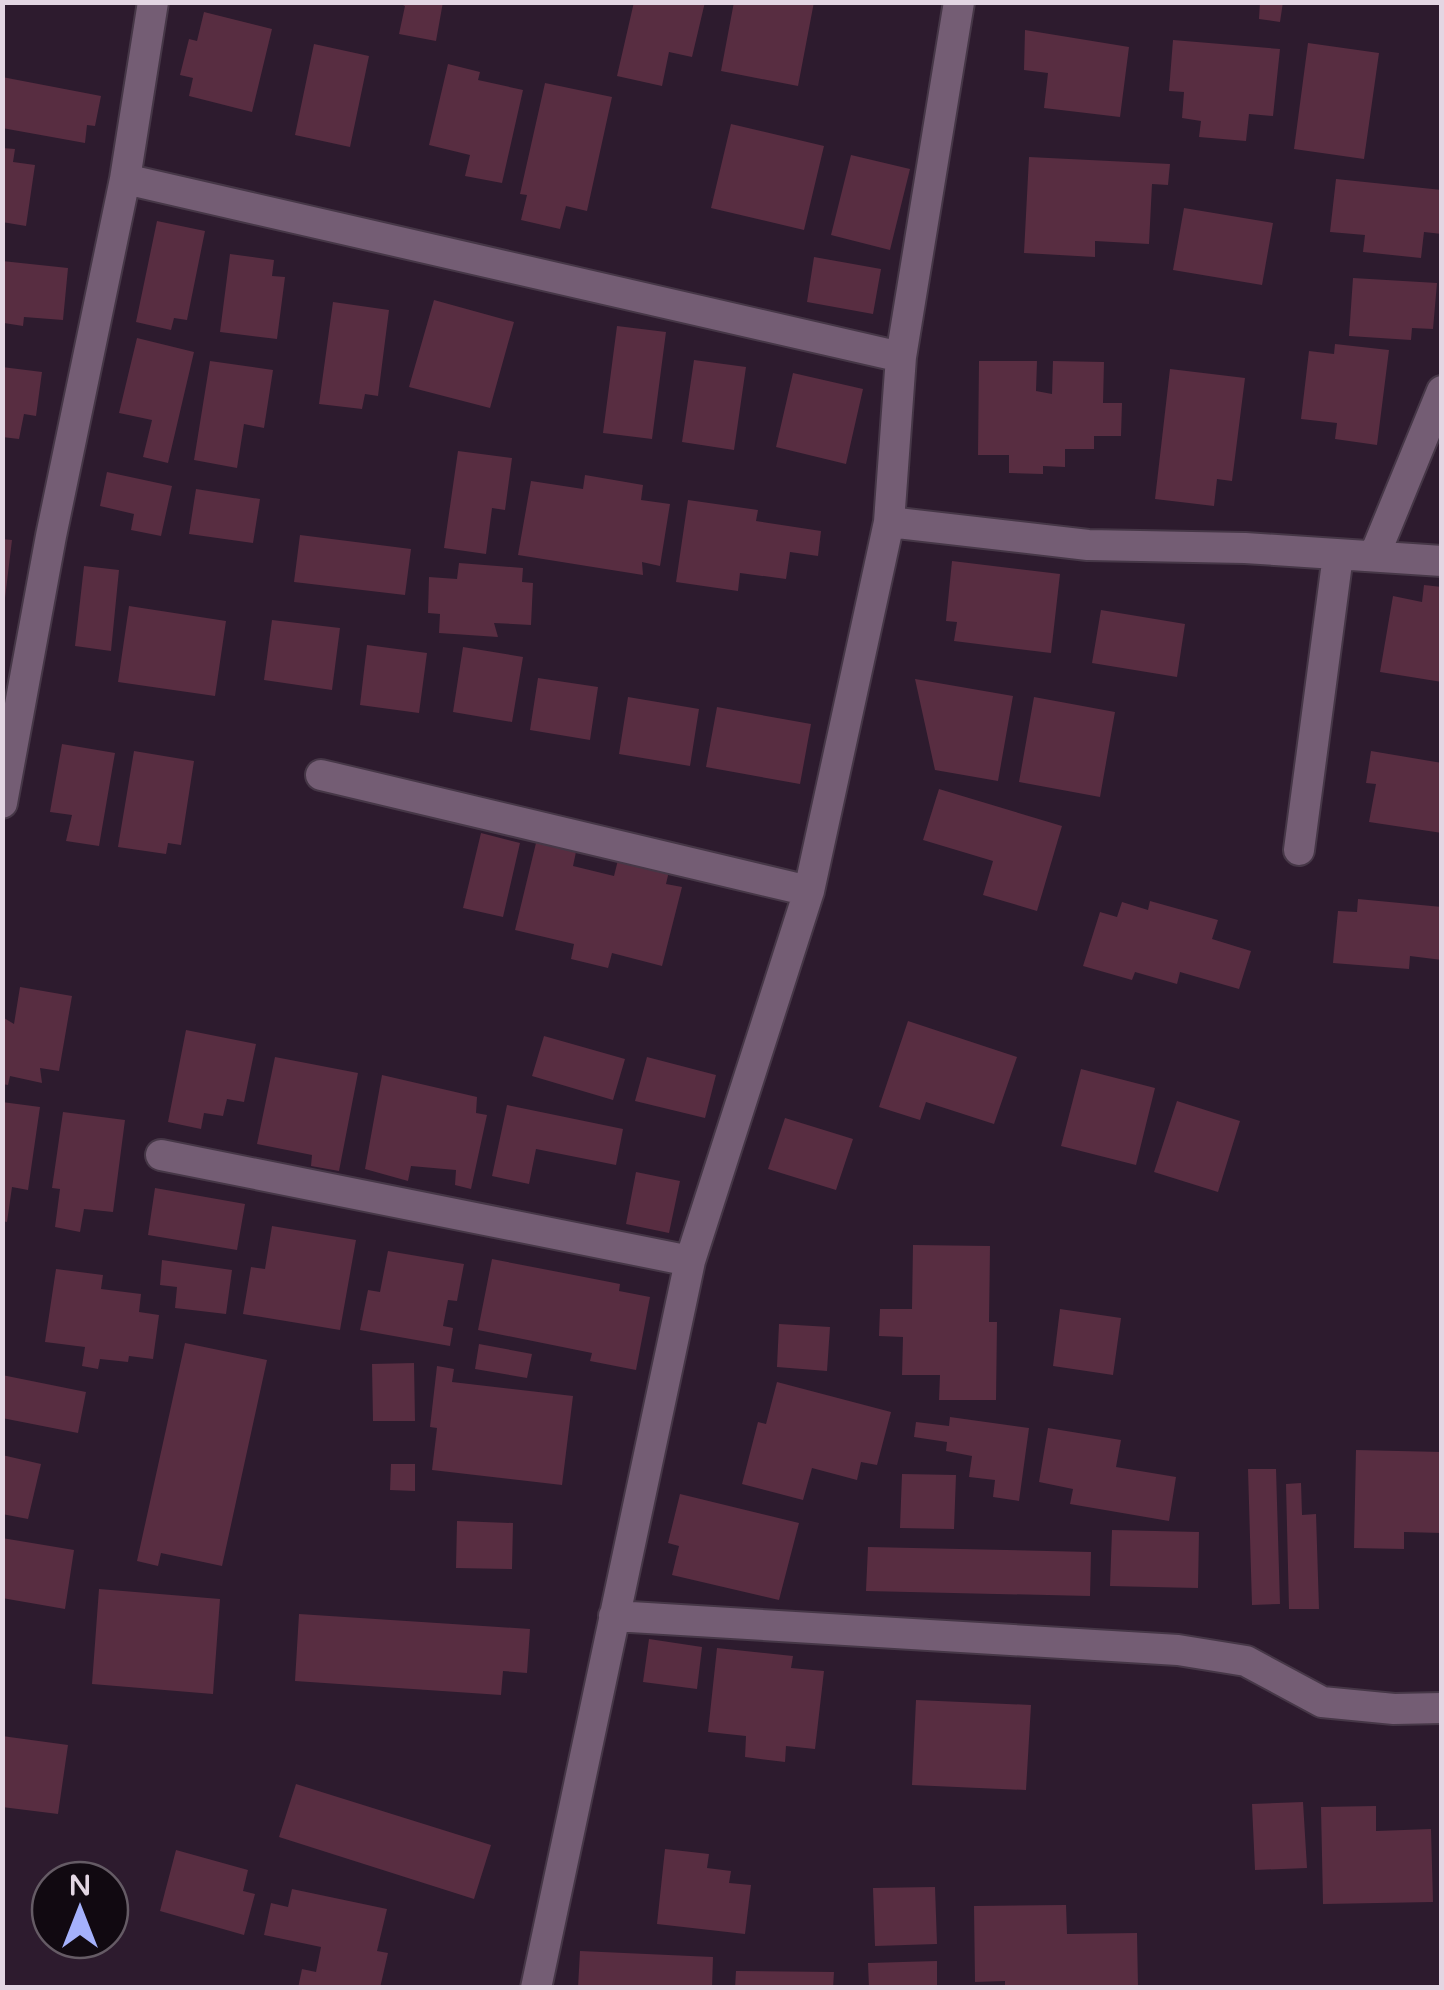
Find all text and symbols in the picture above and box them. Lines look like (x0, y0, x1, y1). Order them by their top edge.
north arrow (30, 1860, 130, 1960)
text: N (69, 1869, 91, 1903)

